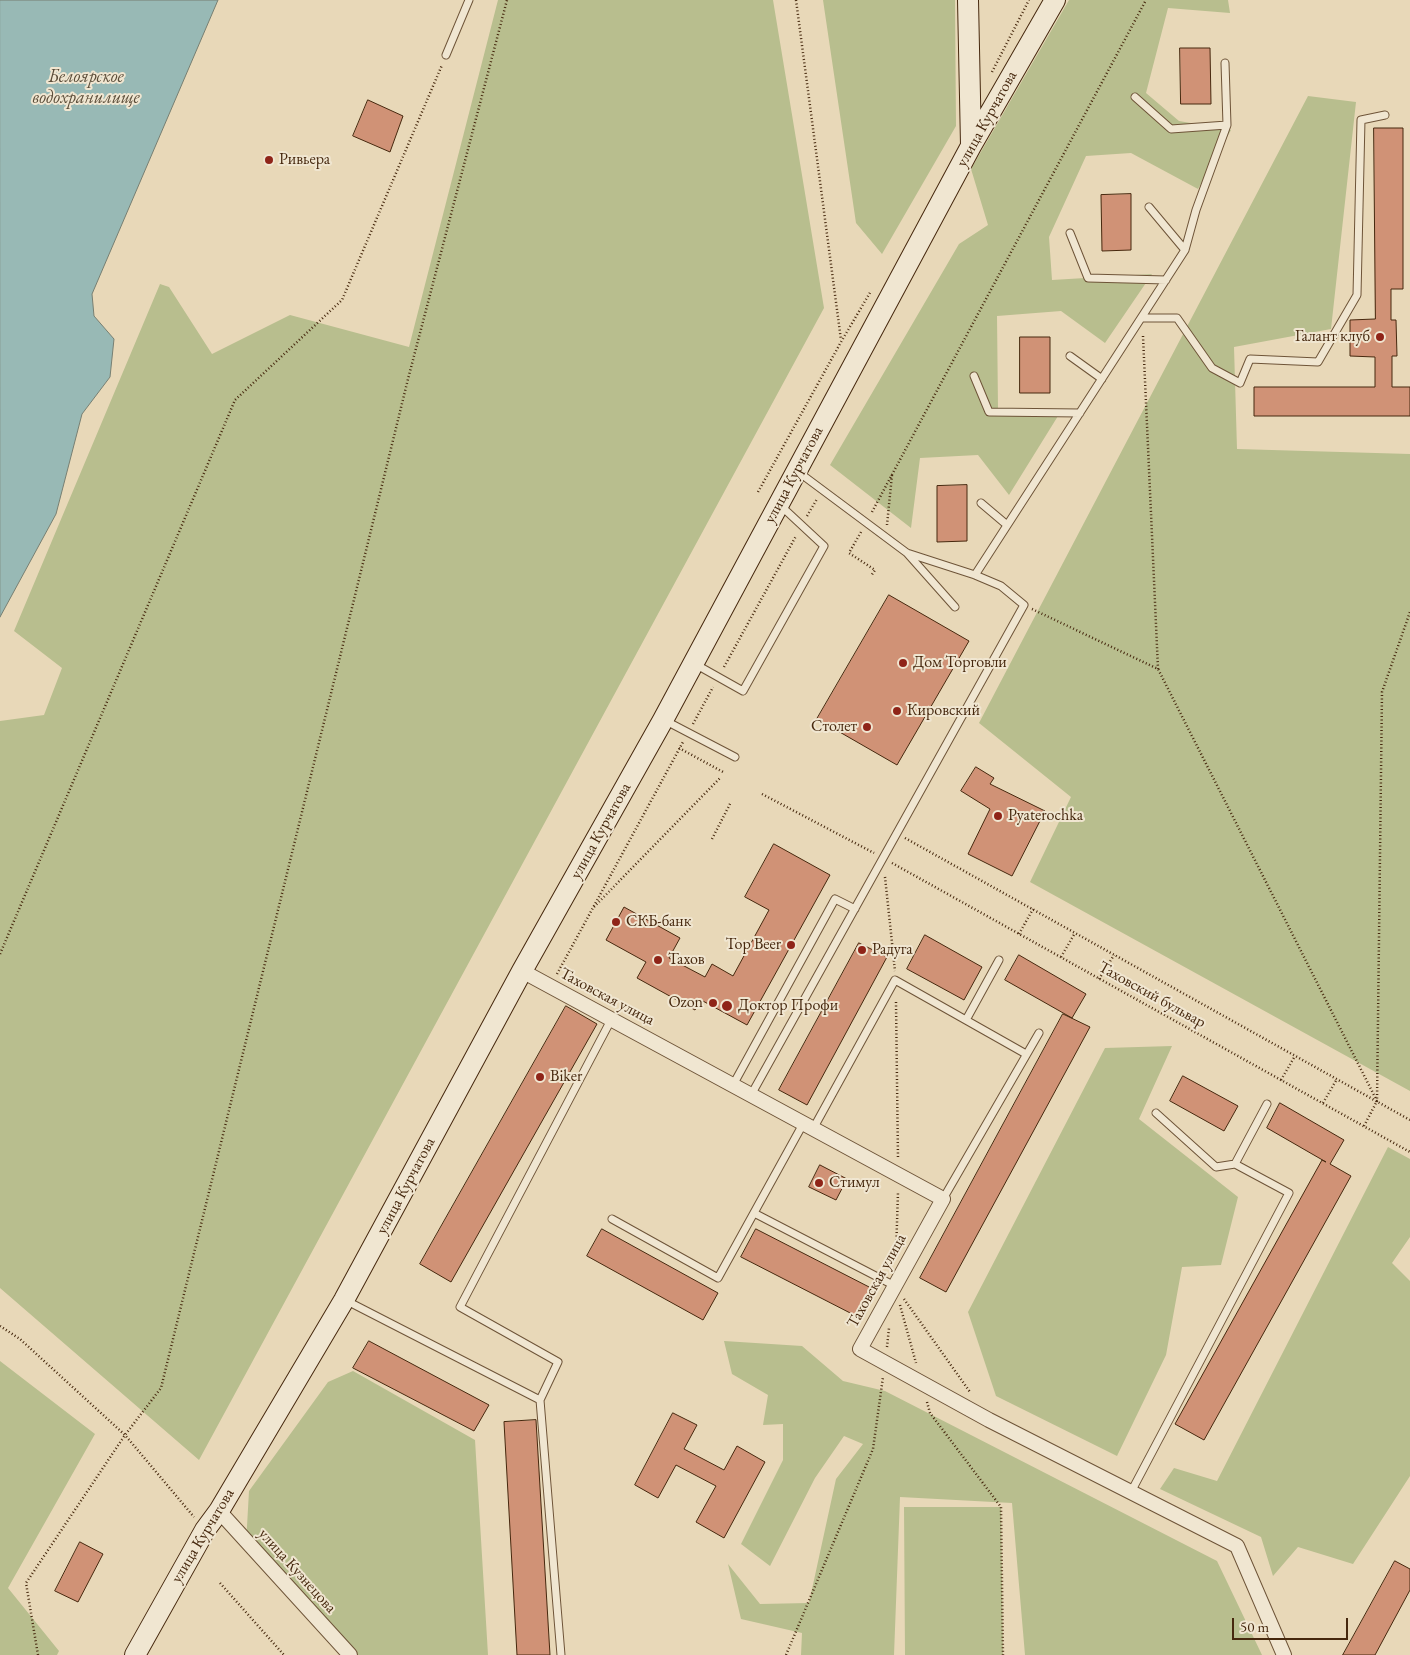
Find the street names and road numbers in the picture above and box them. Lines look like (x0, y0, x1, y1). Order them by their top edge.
street label: улица Курчатова (953, 68, 1021, 170)
street label: улица Курчатова (760, 423, 828, 527)
street label: улица Курчатова (567, 780, 635, 882)
street label: Таховский бульвар (1095, 958, 1209, 1032)
street label: Таховская улица (556, 964, 658, 1030)
street label: улица Курчатова (372, 1134, 440, 1238)
street label: Таховская улица (843, 1231, 911, 1331)
street label: улица Курчатова (167, 1485, 239, 1587)
street label: улица Кузнецова (254, 1525, 340, 1617)

